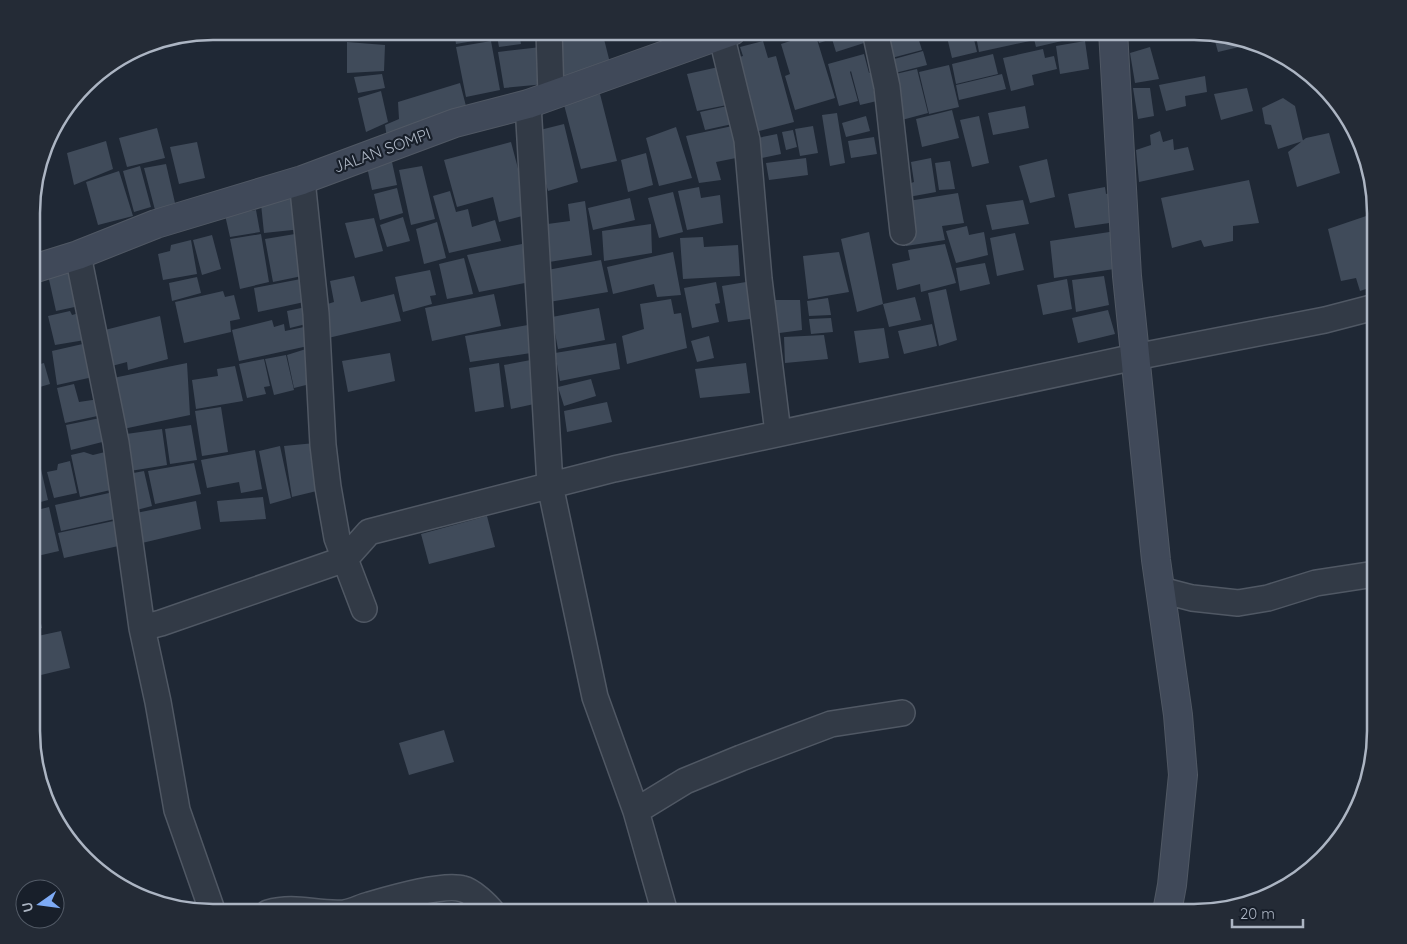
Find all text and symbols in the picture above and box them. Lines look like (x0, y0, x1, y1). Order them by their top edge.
street label: JALAN SOMPI (331, 123, 433, 177)
north arrow (15, 879, 65, 929)
scale bar (1232, 896, 1303, 928)
text: U (17, 900, 37, 914)
text: 20 m (1240, 904, 1275, 923)

